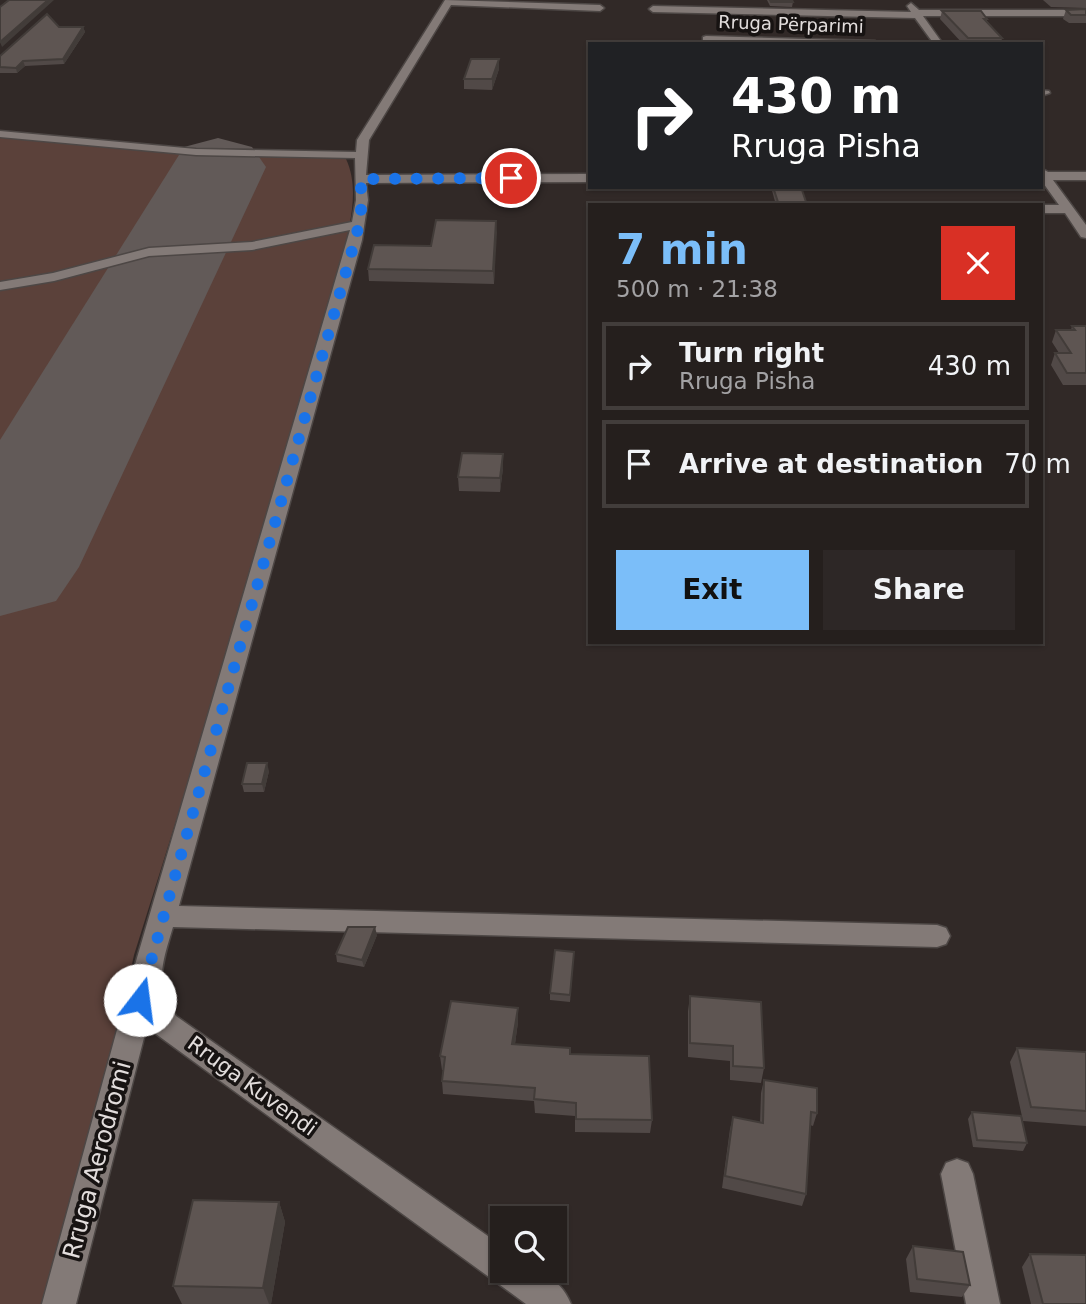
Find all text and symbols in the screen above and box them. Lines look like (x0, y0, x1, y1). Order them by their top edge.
street label: Rruga Përparimi (718, 11, 864, 37)
text: 430 m (731, 68, 901, 125)
icon: right (616, 70, 707, 161)
text: Rruga Pisha (731, 127, 921, 165)
pin (481, 148, 541, 208)
icon: arrive (492, 159, 530, 197)
text: 7 min (616, 225, 748, 274)
button: close (941, 226, 1015, 300)
text: 500 m · 21:38 (616, 276, 778, 302)
text: Turn right (679, 338, 824, 368)
icon: right (620, 347, 658, 385)
text: 430 m (928, 351, 1011, 381)
text: Rruga Pisha (679, 368, 815, 394)
icon: arrive (620, 445, 658, 483)
text: Arrive at destination (679, 449, 983, 479)
text: 70 m (1004, 449, 1071, 479)
button: Exit (616, 550, 809, 630)
button: Share (823, 550, 1015, 630)
position arrow (103, 963, 177, 1037)
street label: Rruga Kuvendi (183, 1031, 321, 1141)
street label: Rruga Aerodromi (57, 1058, 137, 1262)
map controls (490, 1206, 567, 1283)
button: search (490, 1206, 567, 1283)

